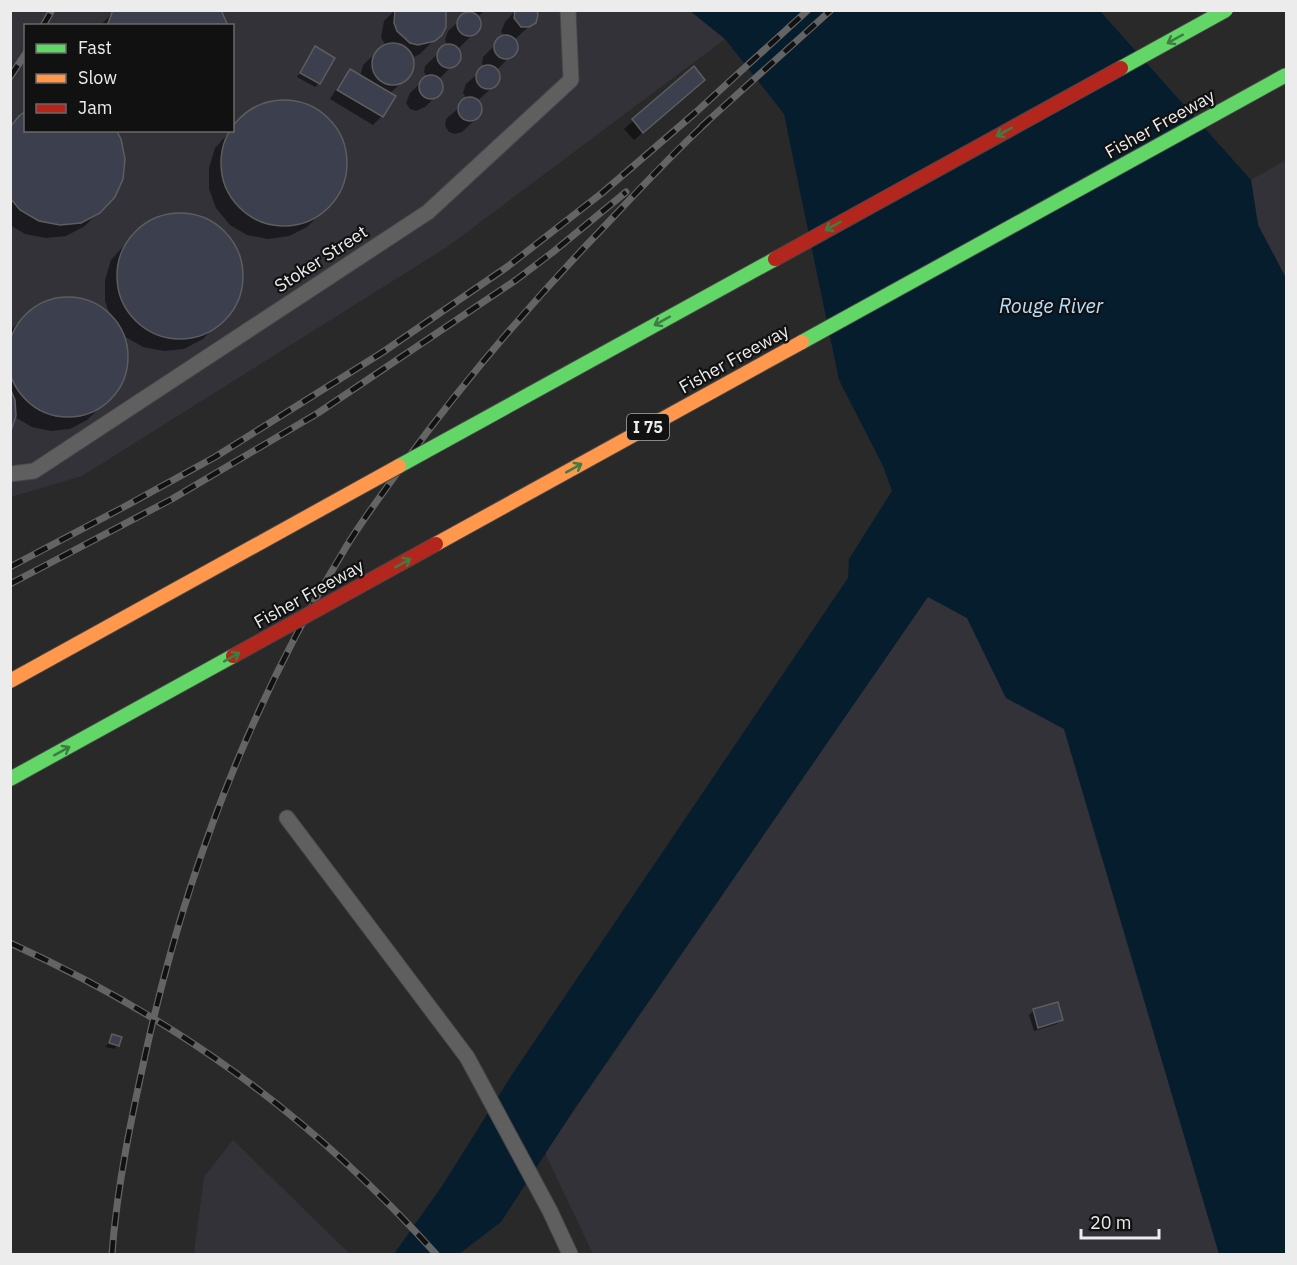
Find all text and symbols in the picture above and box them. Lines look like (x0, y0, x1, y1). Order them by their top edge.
legend (24, 24, 234, 132)
one-way arrow (1167, 33, 1184, 45)
text: Fast (78, 36, 112, 59)
text: Slow (78, 66, 117, 89)
street label: Fisher Freeway (1101, 84, 1219, 163)
text: Jam (78, 96, 113, 119)
one-way arrow (996, 126, 1013, 138)
street label: Stoker Street (270, 220, 371, 297)
one-way arrow (825, 220, 842, 232)
water label: Rouge River (999, 292, 1104, 319)
one-way arrow (654, 315, 671, 327)
street label: Fisher Freeway (675, 319, 793, 398)
road number: I 75 (627, 414, 669, 440)
one-way arrow (565, 462, 582, 474)
street label: Fisher Freeway (250, 554, 368, 633)
one-way arrow (394, 556, 411, 568)
one-way arrow (223, 651, 241, 662)
one-way arrow (53, 745, 70, 757)
scale bar (1081, 1202, 1159, 1240)
text: 20 m (1090, 1211, 1132, 1234)

